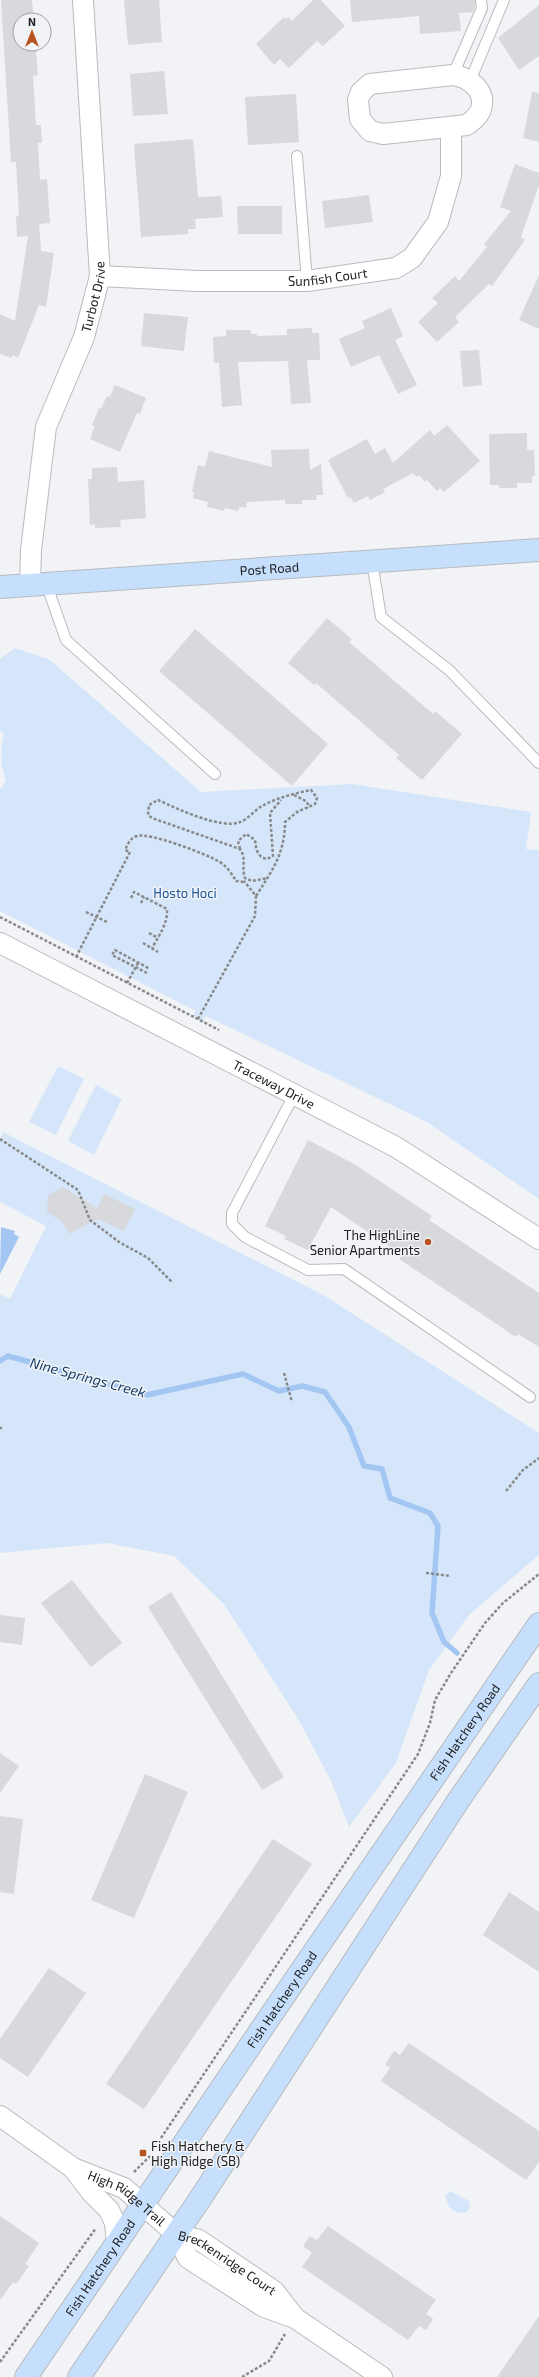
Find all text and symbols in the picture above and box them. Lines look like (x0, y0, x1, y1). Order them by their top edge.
north arrow (12, 12, 52, 52)
text: N (28, 15, 36, 28)
street label: Turbot Drive (78, 261, 108, 334)
street label: Sunfish Court (288, 264, 368, 289)
street label: Post Road (239, 558, 300, 579)
park label: Hosto Hoci (153, 885, 217, 901)
street label: Traceway Drive (230, 1056, 318, 1112)
place label: The HighLine Senior Apartments (310, 1227, 420, 1258)
marker: The HighLine Senior Apartments (423, 1237, 433, 1247)
water label: Nine Springs Creek (28, 1353, 148, 1401)
street label: Fish Hatchery Road (426, 1681, 503, 1783)
street label: Fish Hatchery Road (243, 1948, 320, 2051)
place label: Fish Hatchery & High Ridge (SB) (151, 2138, 245, 2169)
marker: Fish Hatchery & High Ridge (SB) (138, 2148, 148, 2158)
street label: High Ridge Trail (86, 2167, 169, 2229)
street label: Fish Hatchery Road (61, 2216, 138, 2319)
street label: Breckenridge Court (176, 2227, 279, 2298)

